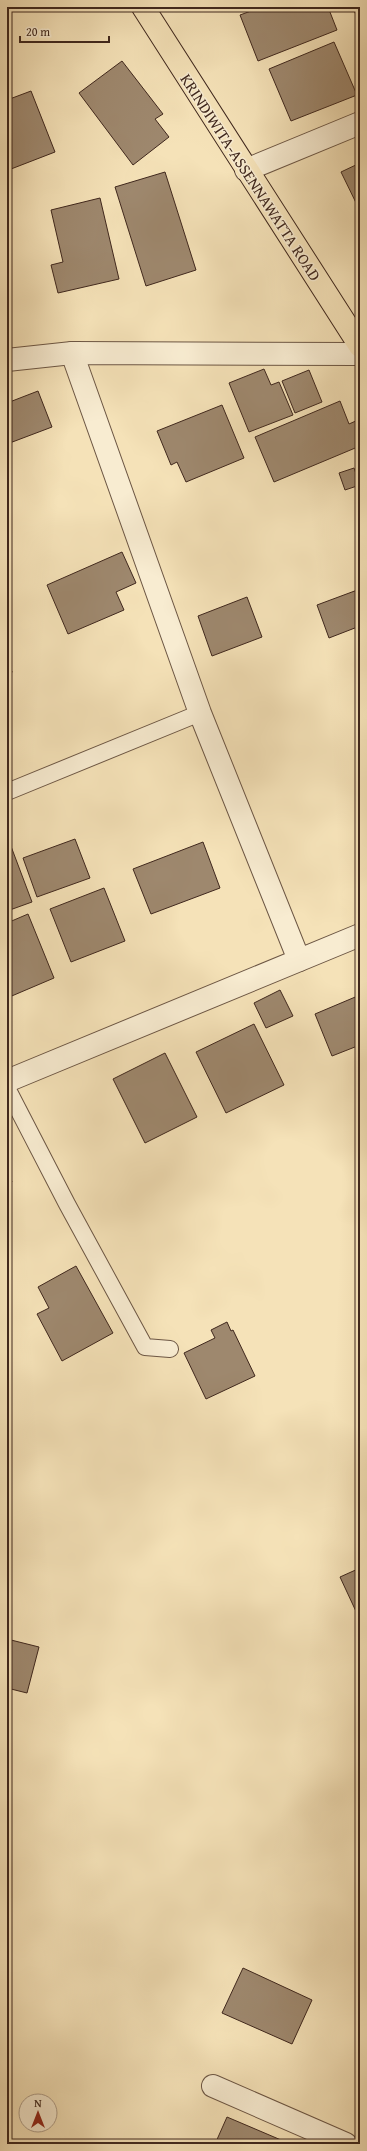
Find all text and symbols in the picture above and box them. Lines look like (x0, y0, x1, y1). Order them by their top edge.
scale bar (20, 18, 109, 44)
text: 20 m (26, 23, 50, 40)
street label: KRINDIWITA-ASSENNAWATTA ROAD (175, 69, 327, 286)
north arrow (18, 2093, 58, 2133)
text: N (34, 2095, 42, 2111)

